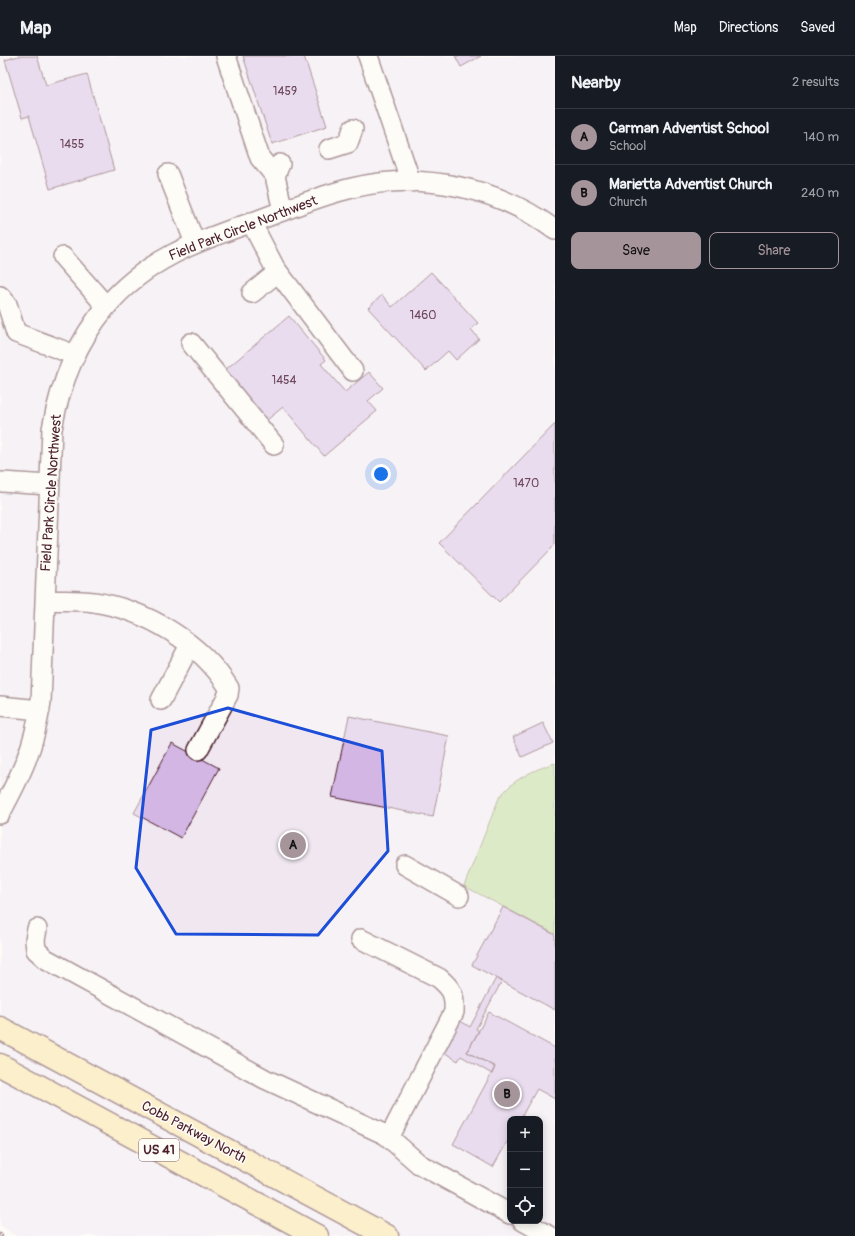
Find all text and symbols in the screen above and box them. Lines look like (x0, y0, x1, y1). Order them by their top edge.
text: Map (20, 16, 51, 40)
text: Map (674, 19, 697, 36)
text: Directions (719, 19, 778, 36)
text: Saved (800, 19, 835, 36)
text: Nearby (571, 72, 620, 93)
text: 2 results (792, 74, 839, 90)
house number: 1459 (273, 84, 297, 99)
text: Carman Adventist School (609, 119, 769, 138)
text: A (580, 129, 588, 145)
text: 140 m (803, 129, 839, 145)
house number: 1455 (60, 137, 84, 152)
text: School (609, 138, 646, 154)
text: Marietta Adventist Church (609, 175, 772, 194)
text: B (580, 185, 588, 201)
text: 240 m (801, 185, 839, 201)
street label: Field Park Circle Northwest (166, 192, 320, 264)
text: Church (609, 194, 647, 210)
button: Save (571, 232, 701, 269)
button: Share (709, 232, 839, 269)
house number: 1460 (410, 308, 436, 323)
house number: 1454 (271, 373, 297, 388)
street label: Field Park Circle Northwest (37, 413, 65, 572)
your location (371, 464, 391, 484)
house number: 1470 (513, 476, 539, 491)
pin: A (280, 830, 306, 860)
pin: B (494, 1079, 520, 1109)
street label: Cobb Parkway North (139, 1097, 249, 1167)
map controls (507, 1116, 543, 1224)
button: + (507, 1116, 543, 1152)
road number: US 41 (139, 1139, 179, 1161)
button: − (507, 1152, 543, 1188)
button: locate (507, 1188, 543, 1224)

